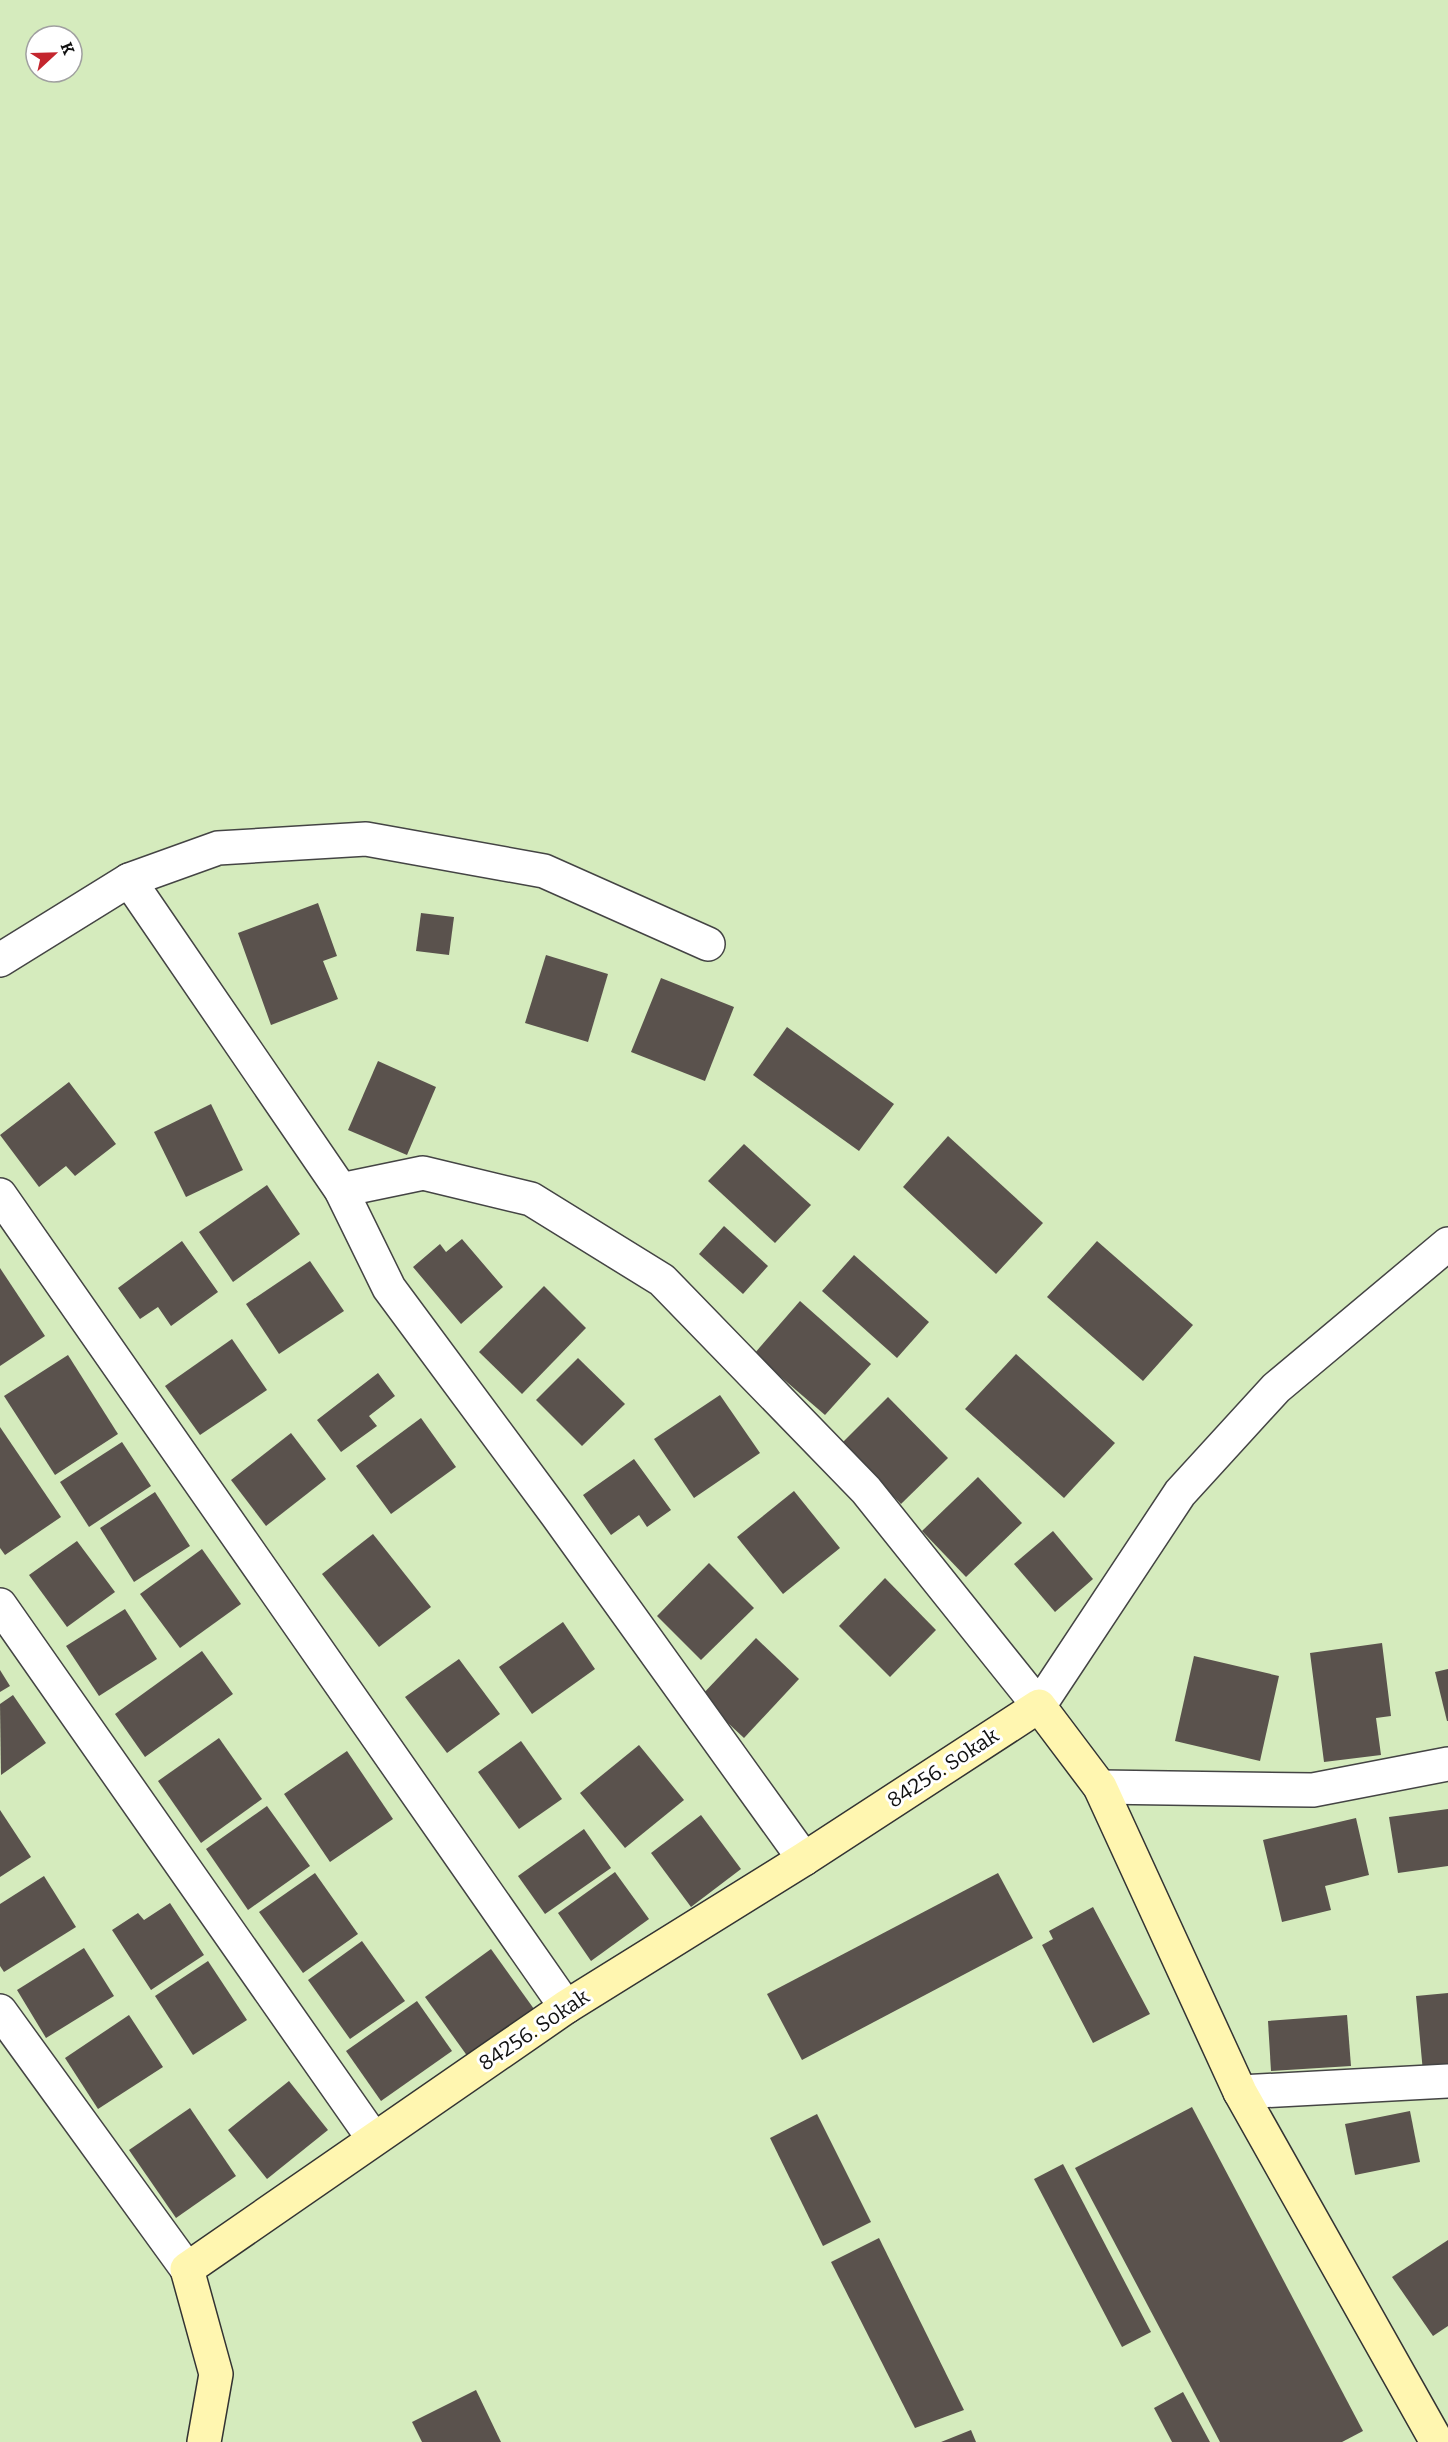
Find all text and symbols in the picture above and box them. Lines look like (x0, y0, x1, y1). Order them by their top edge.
north arrow (24, 24, 84, 84)
text: K (56, 40, 79, 58)
street label: 84256. Sokak (882, 1722, 1004, 1814)
street label: 84256. Sokak (474, 1984, 594, 2076)

